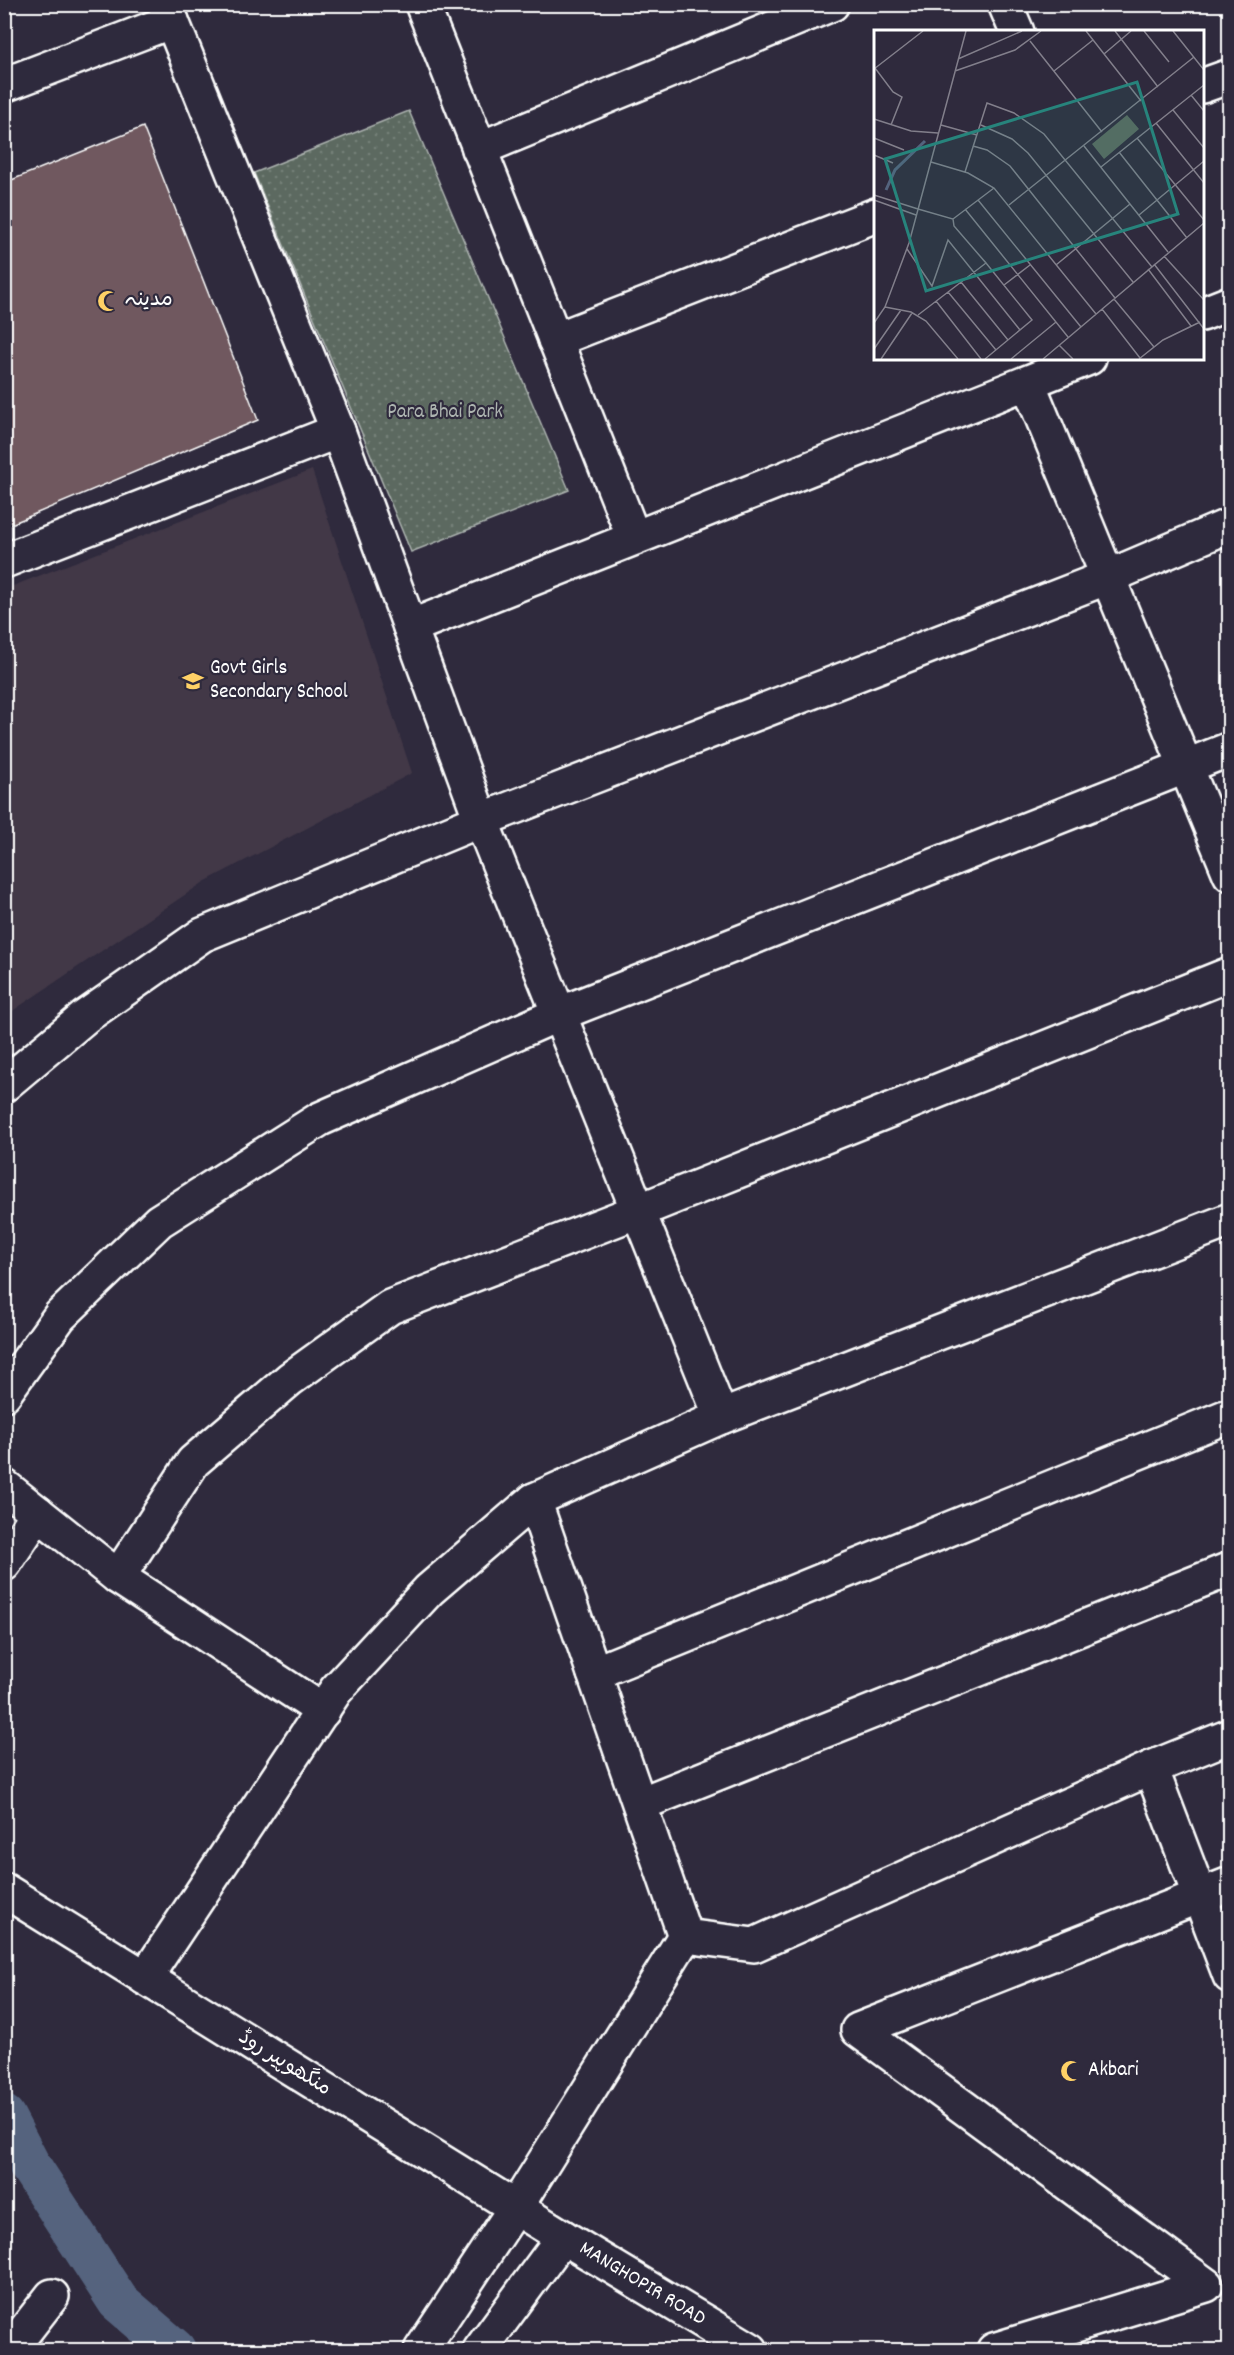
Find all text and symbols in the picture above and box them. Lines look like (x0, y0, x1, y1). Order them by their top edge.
inset map (874, 30, 1204, 360)
place label: مدینہ (125, 286, 173, 316)
mosque icon: مدینہ (96, 289, 120, 313)
park label: Para Bhai Park (387, 398, 503, 428)
place label: Govt Girls Secondary School (210, 654, 348, 708)
school or university icon: Govt Girls Secondary School (181, 669, 205, 693)
street label: منگھوپیر روڈ (232, 2023, 336, 2105)
place label: Akbari (1088, 2056, 1139, 2086)
mosque icon: Akbari (1059, 2059, 1083, 2083)
street label: MANGHOPIR ROAD (573, 2235, 711, 2334)

